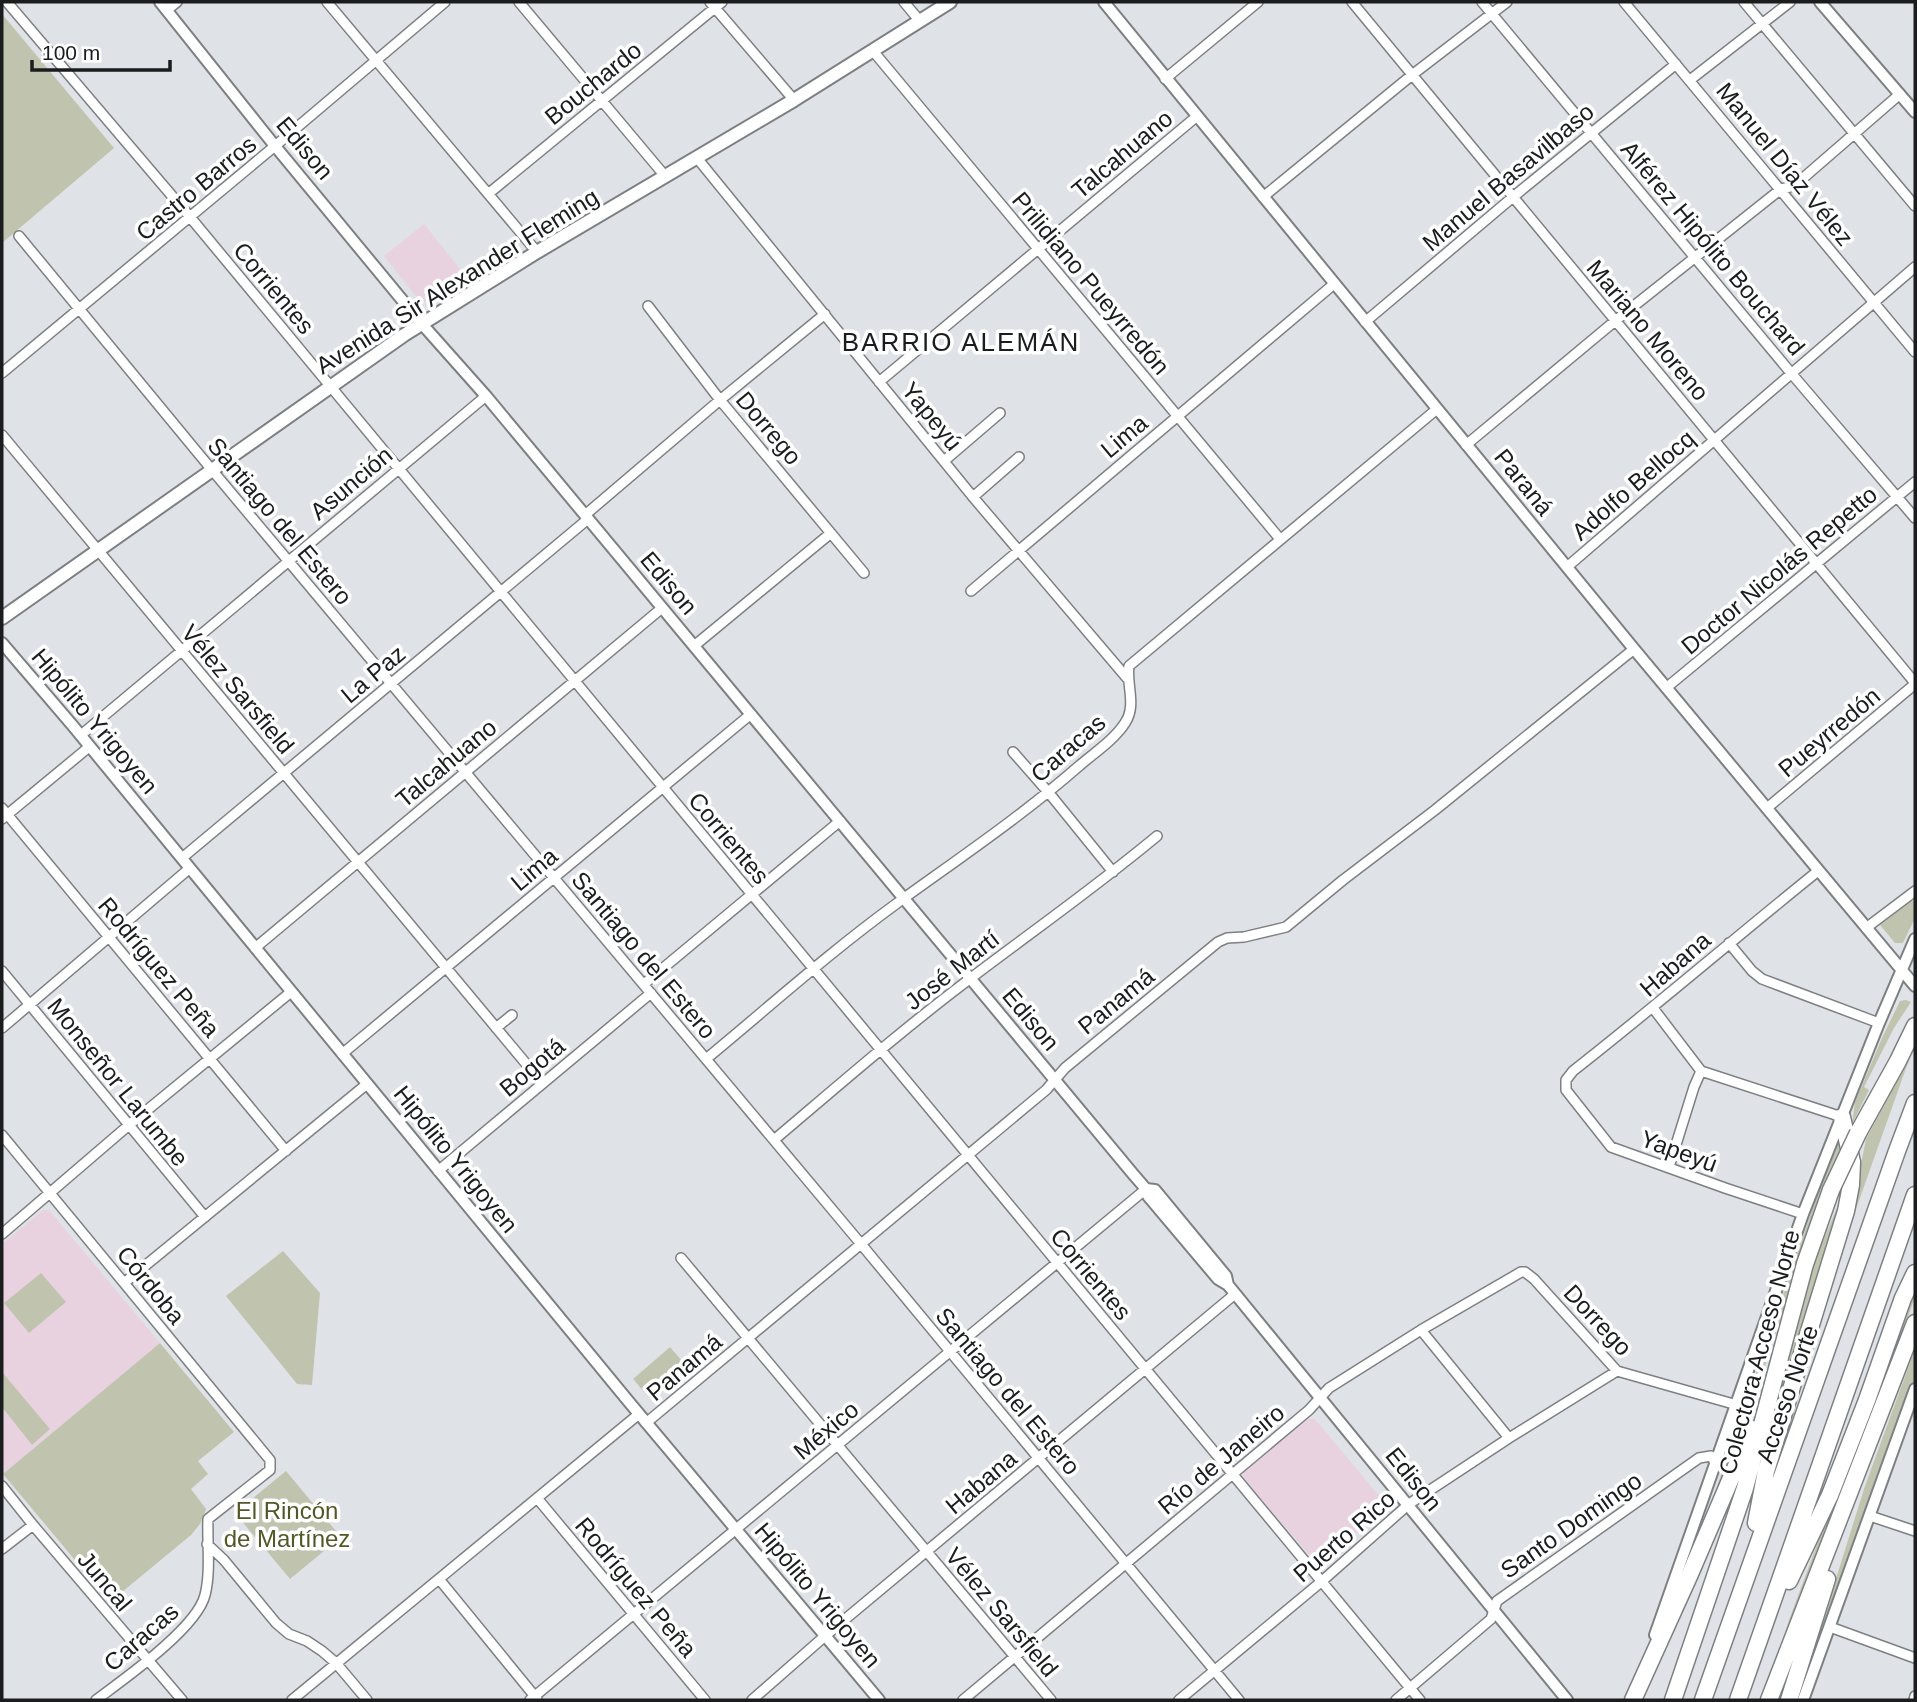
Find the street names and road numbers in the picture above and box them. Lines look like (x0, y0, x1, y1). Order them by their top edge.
street label: Bouchardo (539, 36, 647, 130)
street label: Manuel Díaz Vélez (1711, 77, 1859, 251)
street label: Manuel Basavilbaso (1417, 98, 1599, 256)
street label: Talcahuano (1066, 104, 1178, 204)
street label: Edison (271, 111, 339, 185)
street label: Castro Barros (131, 130, 261, 246)
street label: Alférez Hipólito Bouchard (1616, 136, 1810, 360)
street label: Avenida Sir Alexander Fleming (311, 183, 603, 379)
street label: Prilidiano Pueyrredón (1007, 186, 1175, 380)
street label: Corrientes (228, 237, 320, 339)
street label: Mariano Moreno (1581, 254, 1715, 406)
street label: Yapeyú (896, 377, 968, 455)
street label: Dorrego (731, 386, 807, 470)
street label: Lima (1095, 409, 1153, 463)
street label: Adolfo Bellocq (1566, 424, 1700, 546)
street label: Santiago del Estero (202, 432, 358, 610)
street label: Asunción (305, 441, 397, 525)
street label: Paraná (1489, 443, 1559, 521)
street label: Doctor Nicolás Repetto (1676, 480, 1882, 660)
street label: Edison (635, 546, 703, 620)
street label: Vélez Sarsfield (176, 619, 300, 759)
street label: La Paz (336, 640, 410, 708)
street label: Hipólito Yrigoyen (26, 643, 164, 799)
street label: Pueyrredón (1773, 682, 1885, 782)
street label: Caracas (1025, 708, 1111, 788)
street label: Talcahuano (390, 713, 502, 813)
street label: Corrientes (683, 787, 775, 889)
street label: Lima (505, 842, 563, 896)
street label: Santiago del Estero (566, 866, 722, 1044)
street label: Rodríguez Peña (93, 892, 226, 1043)
street label: José Martí (900, 925, 1005, 1015)
street label: Habana (1634, 926, 1716, 1002)
street label: Panamá (1073, 962, 1160, 1040)
street label: Edison (997, 982, 1065, 1056)
street label: Monseñor Larumbe (42, 993, 194, 1171)
street label: Bogotá (494, 1032, 570, 1102)
street label: Hipólito Yrigoyen (389, 1080, 523, 1238)
street label: Yapeyú (1637, 1125, 1721, 1177)
street label: Corrientes (1045, 1223, 1137, 1325)
street label: Colectora Acceso Norte (1712, 1226, 1806, 1478)
street label: Córdoba (112, 1241, 191, 1330)
street label: Dorrego (1559, 1279, 1637, 1361)
street label: Santiago del Estero (930, 1302, 1086, 1480)
street label: Acceso Norte (1750, 1321, 1824, 1467)
street label: Panamá (641, 1328, 727, 1406)
street label: México (788, 1395, 864, 1465)
street label: Río de Janeiro (1153, 1398, 1289, 1520)
street label: Edison (1380, 1442, 1448, 1516)
street label: Habana (940, 1444, 1022, 1519)
street label: Santo Domingo (1495, 1466, 1647, 1584)
street label: Puerto Rico (1288, 1485, 1400, 1587)
street label: Rodríguez Peña (570, 1512, 703, 1663)
street label: Hipólito Yrigoyen (749, 1517, 887, 1673)
street label: Vélez Sarsfield (940, 1542, 1064, 1682)
street label: Juncal (72, 1546, 138, 1616)
street label: Caracas (98, 1597, 184, 1677)

